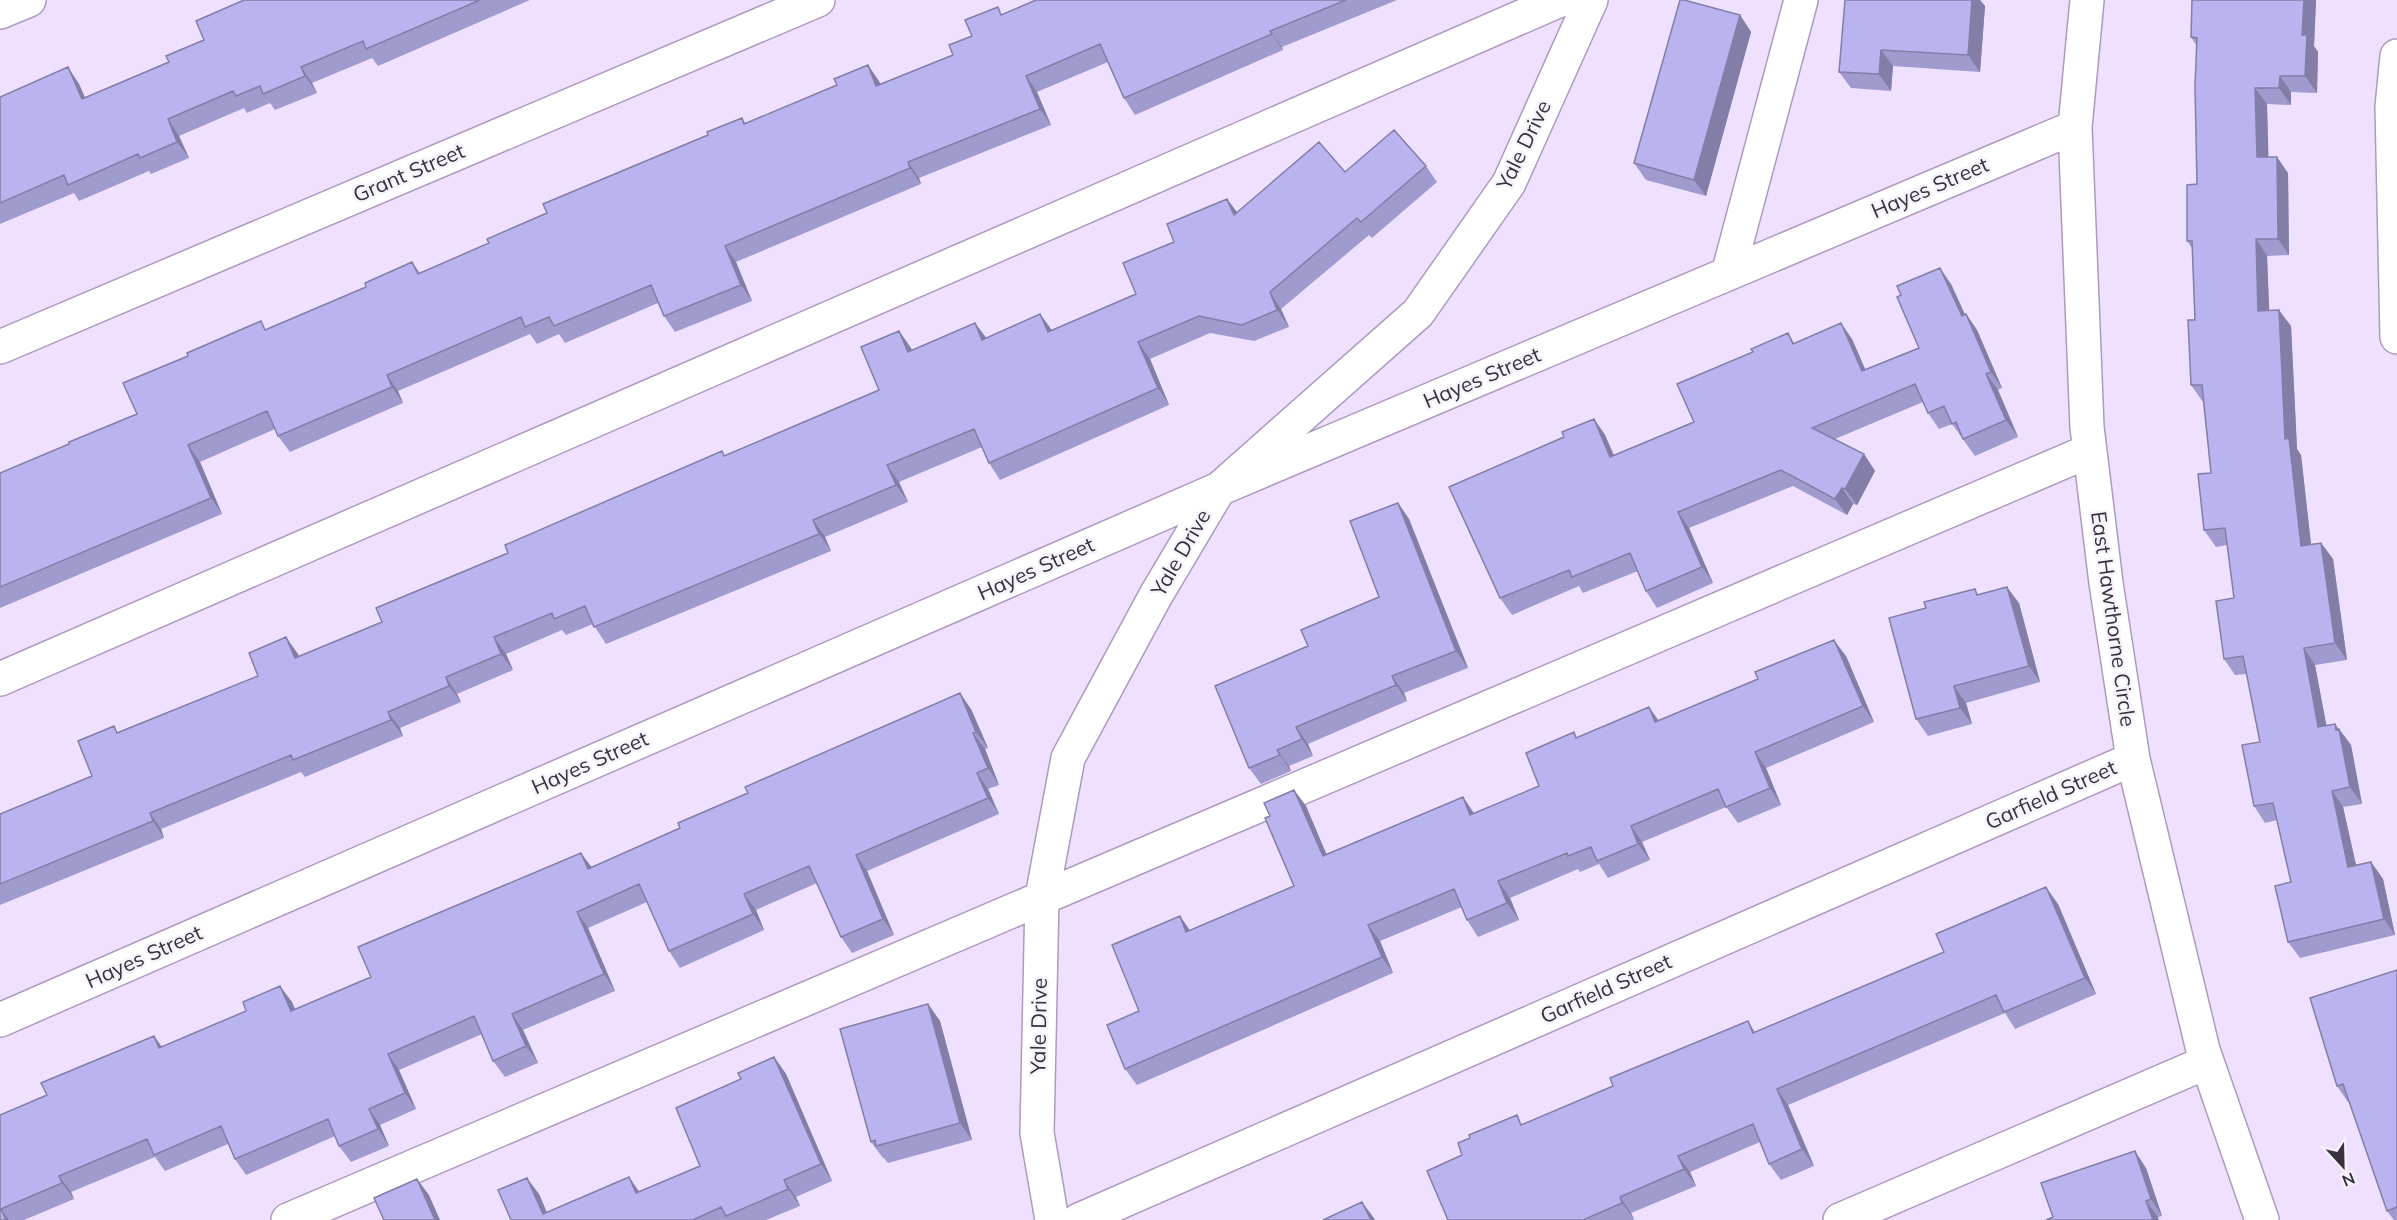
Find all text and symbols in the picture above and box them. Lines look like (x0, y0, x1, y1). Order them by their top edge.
street label: Yale Drive (1490, 96, 1556, 194)
street label: Grant Street (349, 137, 468, 207)
street label: Hayes Street (1867, 151, 1992, 223)
street label: Hayes Street (1419, 341, 1544, 413)
street label: Yale Drive (1144, 504, 1215, 602)
street label: East Hawthorne Circle (2086, 510, 2142, 728)
street label: Hayes Street (973, 531, 1098, 605)
street label: Hayes Street (527, 725, 652, 799)
street label: Garfield Street (1981, 754, 2120, 835)
street label: Hayes Street (81, 919, 206, 993)
street label: Garfield Street (1536, 948, 1675, 1029)
street label: Yale Drive (1024, 978, 1052, 1075)
north arrow (2313, 1136, 2373, 1196)
text: N (2339, 1168, 2358, 1191)

